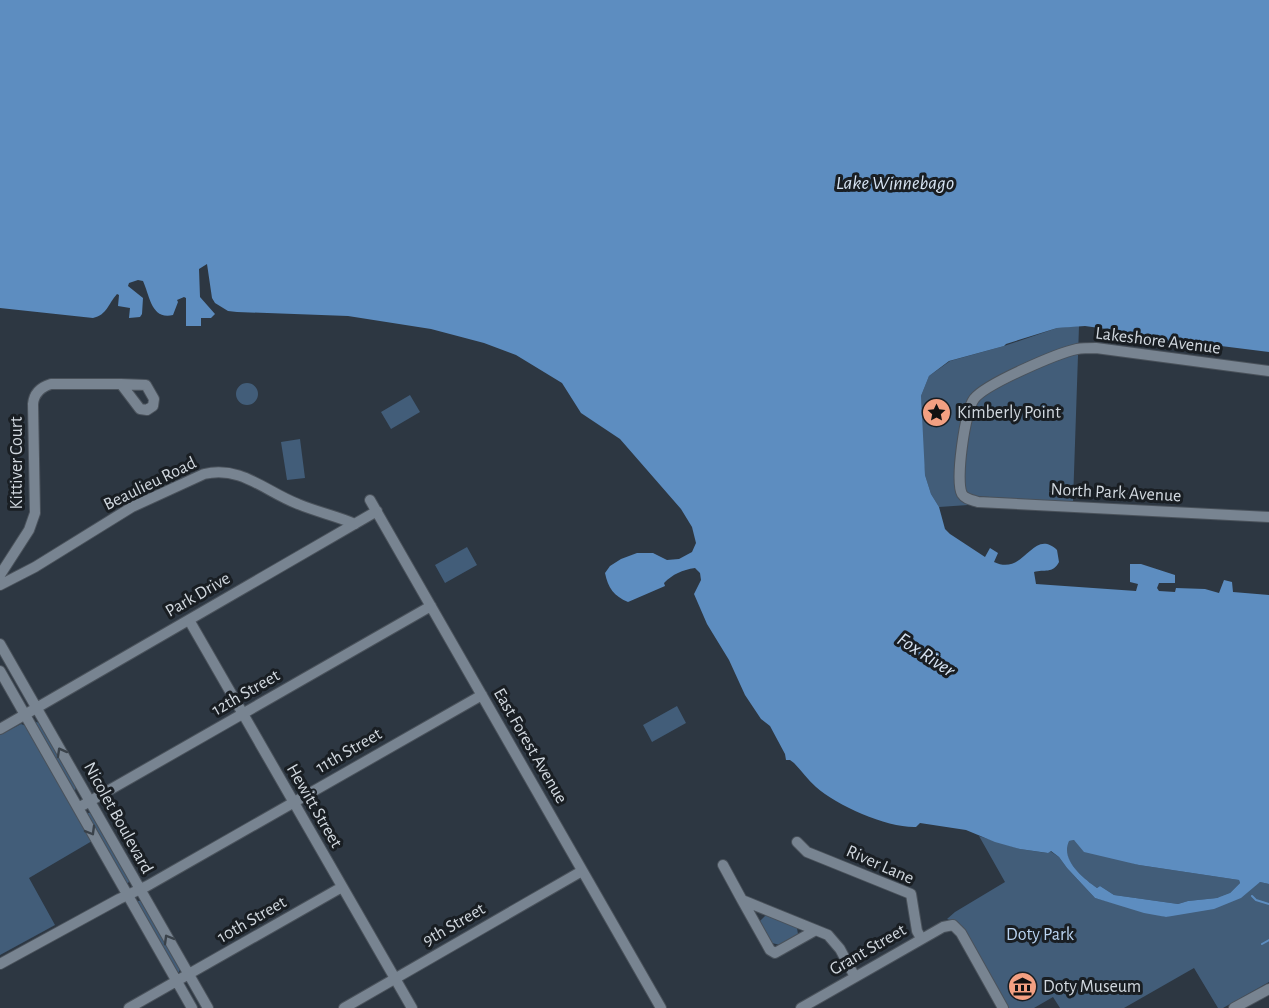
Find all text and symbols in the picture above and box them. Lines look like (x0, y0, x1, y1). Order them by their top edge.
water label: Lake Winnebago (836, 173, 954, 193)
street label: Lakeshore Avenue (1094, 324, 1222, 358)
place icon: Kimberly Point (920, 397, 952, 429)
place label: Kimberly Point (957, 404, 1061, 422)
street label: Kittiver Court (8, 416, 26, 509)
street label: Beaulieu Road (101, 454, 199, 514)
street label: North Park Avenue (1050, 481, 1182, 505)
street label: Park Drive (163, 569, 233, 621)
water label: Fox River (894, 629, 959, 681)
street label: 12th Street (209, 666, 283, 720)
street label: East Forest Avenue (490, 685, 570, 807)
street label: 11th Street (313, 725, 385, 777)
one-way arrow (57, 747, 68, 758)
street label: Nicolet Boulevard (80, 759, 156, 877)
street label: Hewitt Street (283, 761, 345, 851)
one-way arrow (84, 825, 96, 835)
street label: River Lane (843, 842, 917, 888)
street label: 10th Street (215, 893, 290, 947)
street label: 9th Street (420, 900, 489, 950)
street label: Grant Street (827, 921, 909, 979)
park label: Doty Park (1006, 926, 1075, 944)
one-way arrow (164, 935, 175, 945)
museum icon: Doty Museum (1006, 971, 1038, 1003)
place label: Doty Museum (1043, 978, 1141, 996)

